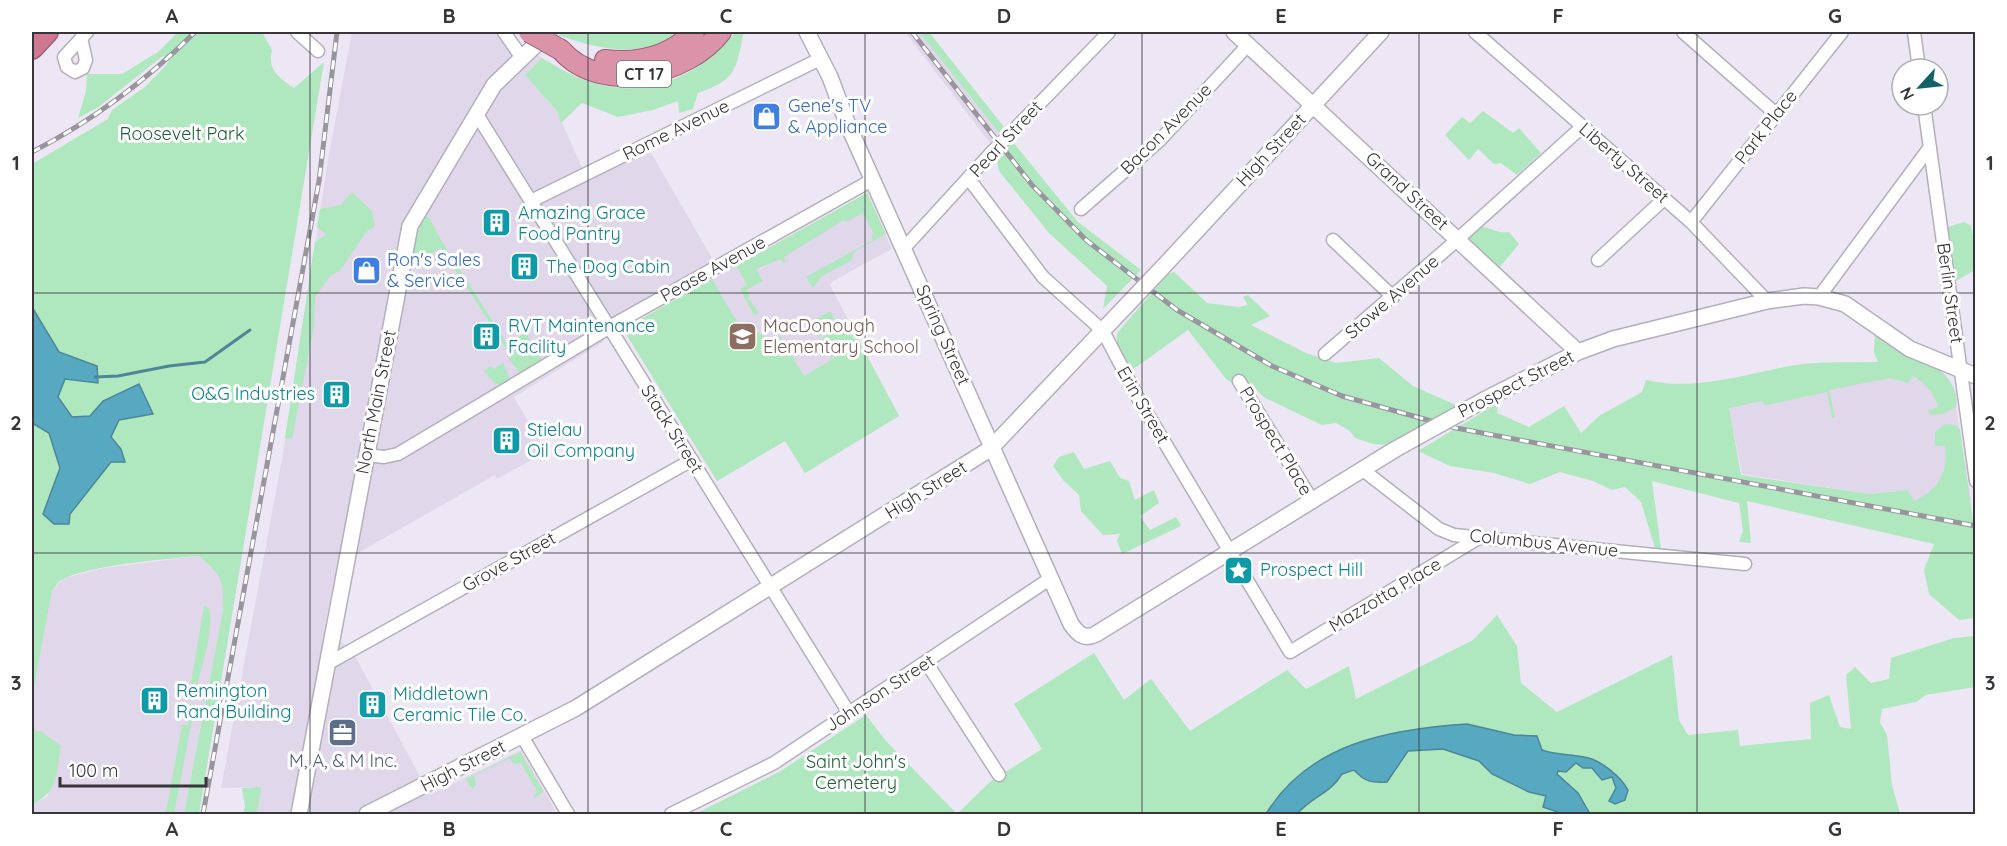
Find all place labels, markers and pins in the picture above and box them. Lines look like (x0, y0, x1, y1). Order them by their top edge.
place label: Gene's TV & Appliance (788, 94, 887, 138)
shop icon: Gene's TV & Appliance (751, 100, 783, 132)
place label: Amazing Grace Food Pantry (518, 201, 646, 245)
building icon: Amazing Grace Food Pantry (481, 207, 513, 239)
place label: Ron's Sales & Service (387, 248, 481, 292)
building icon: The Dog Cabin (509, 251, 541, 283)
shop icon: Ron's Sales & Service (350, 254, 382, 286)
place label: The Dog Cabin (546, 255, 670, 278)
place label: RVT Maintenance Facility (508, 314, 655, 358)
place label: MacDonough Elementary School (763, 314, 919, 358)
building icon: RVT Maintenance Facility (471, 320, 503, 352)
school or university icon: MacDonough Elementary School (726, 320, 758, 352)
building icon: O&G Industries (320, 378, 352, 410)
place label: O&G Industries (191, 382, 315, 405)
place label: Stielau Oil Company (527, 418, 635, 462)
building icon: Stielau Oil Company (490, 424, 522, 456)
place icon: Prospect Hill (1223, 554, 1255, 586)
place label: Prospect Hill (1260, 558, 1363, 581)
place label: Remington Rand Building (176, 679, 291, 723)
place label: Middletown Ceramic Tile Co. (393, 682, 527, 726)
building icon: Remington Rand Building (139, 685, 171, 717)
building icon: Middletown Ceramic Tile Co. (356, 688, 388, 720)
office icon: M, A, & M Inc. (327, 716, 359, 748)
place label: M, A, & M Inc. (289, 749, 397, 772)

